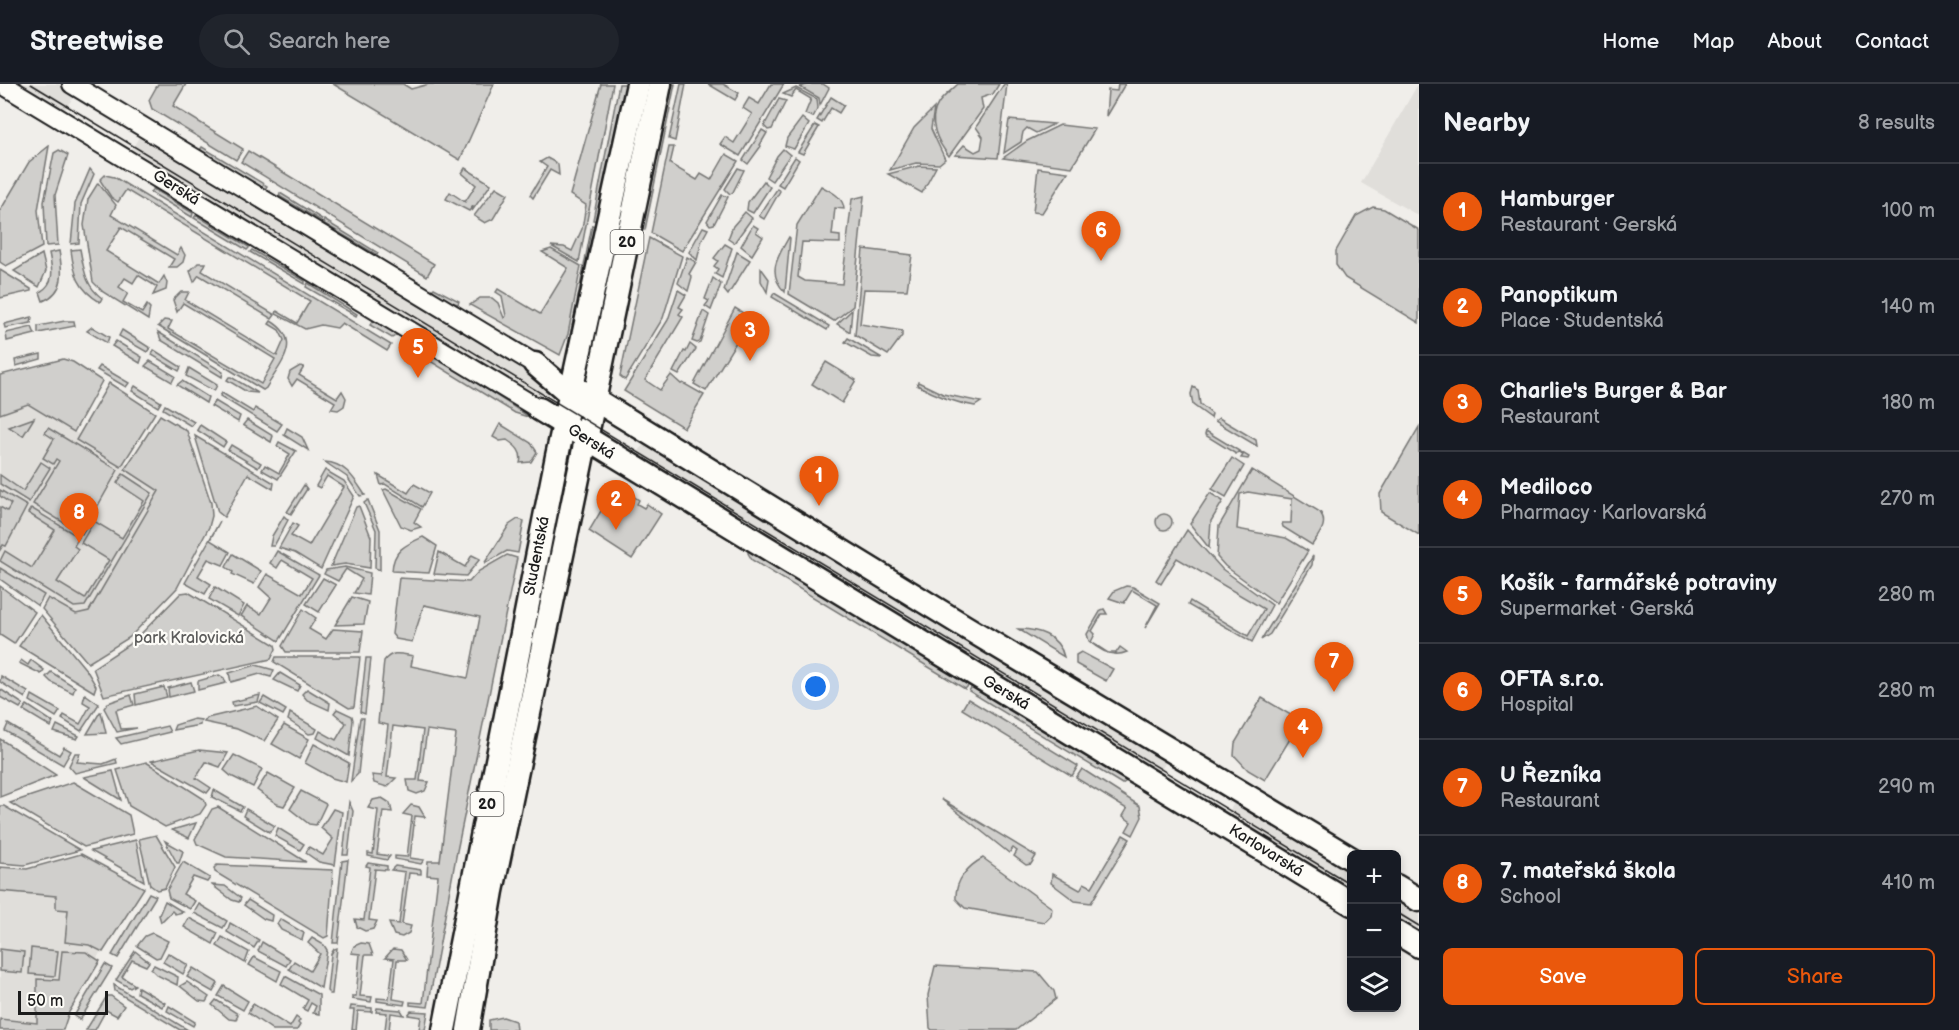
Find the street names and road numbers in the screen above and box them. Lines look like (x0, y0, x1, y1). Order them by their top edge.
street label: Gerská (149, 166, 203, 210)
road number: 20 (610, 230, 644, 254)
street label: Gerská (564, 420, 618, 464)
street label: Studentská (520, 515, 554, 597)
street label: Gerská (979, 672, 1033, 714)
road number: 20 (470, 792, 504, 816)
street label: Karlovarská (1225, 821, 1307, 881)

